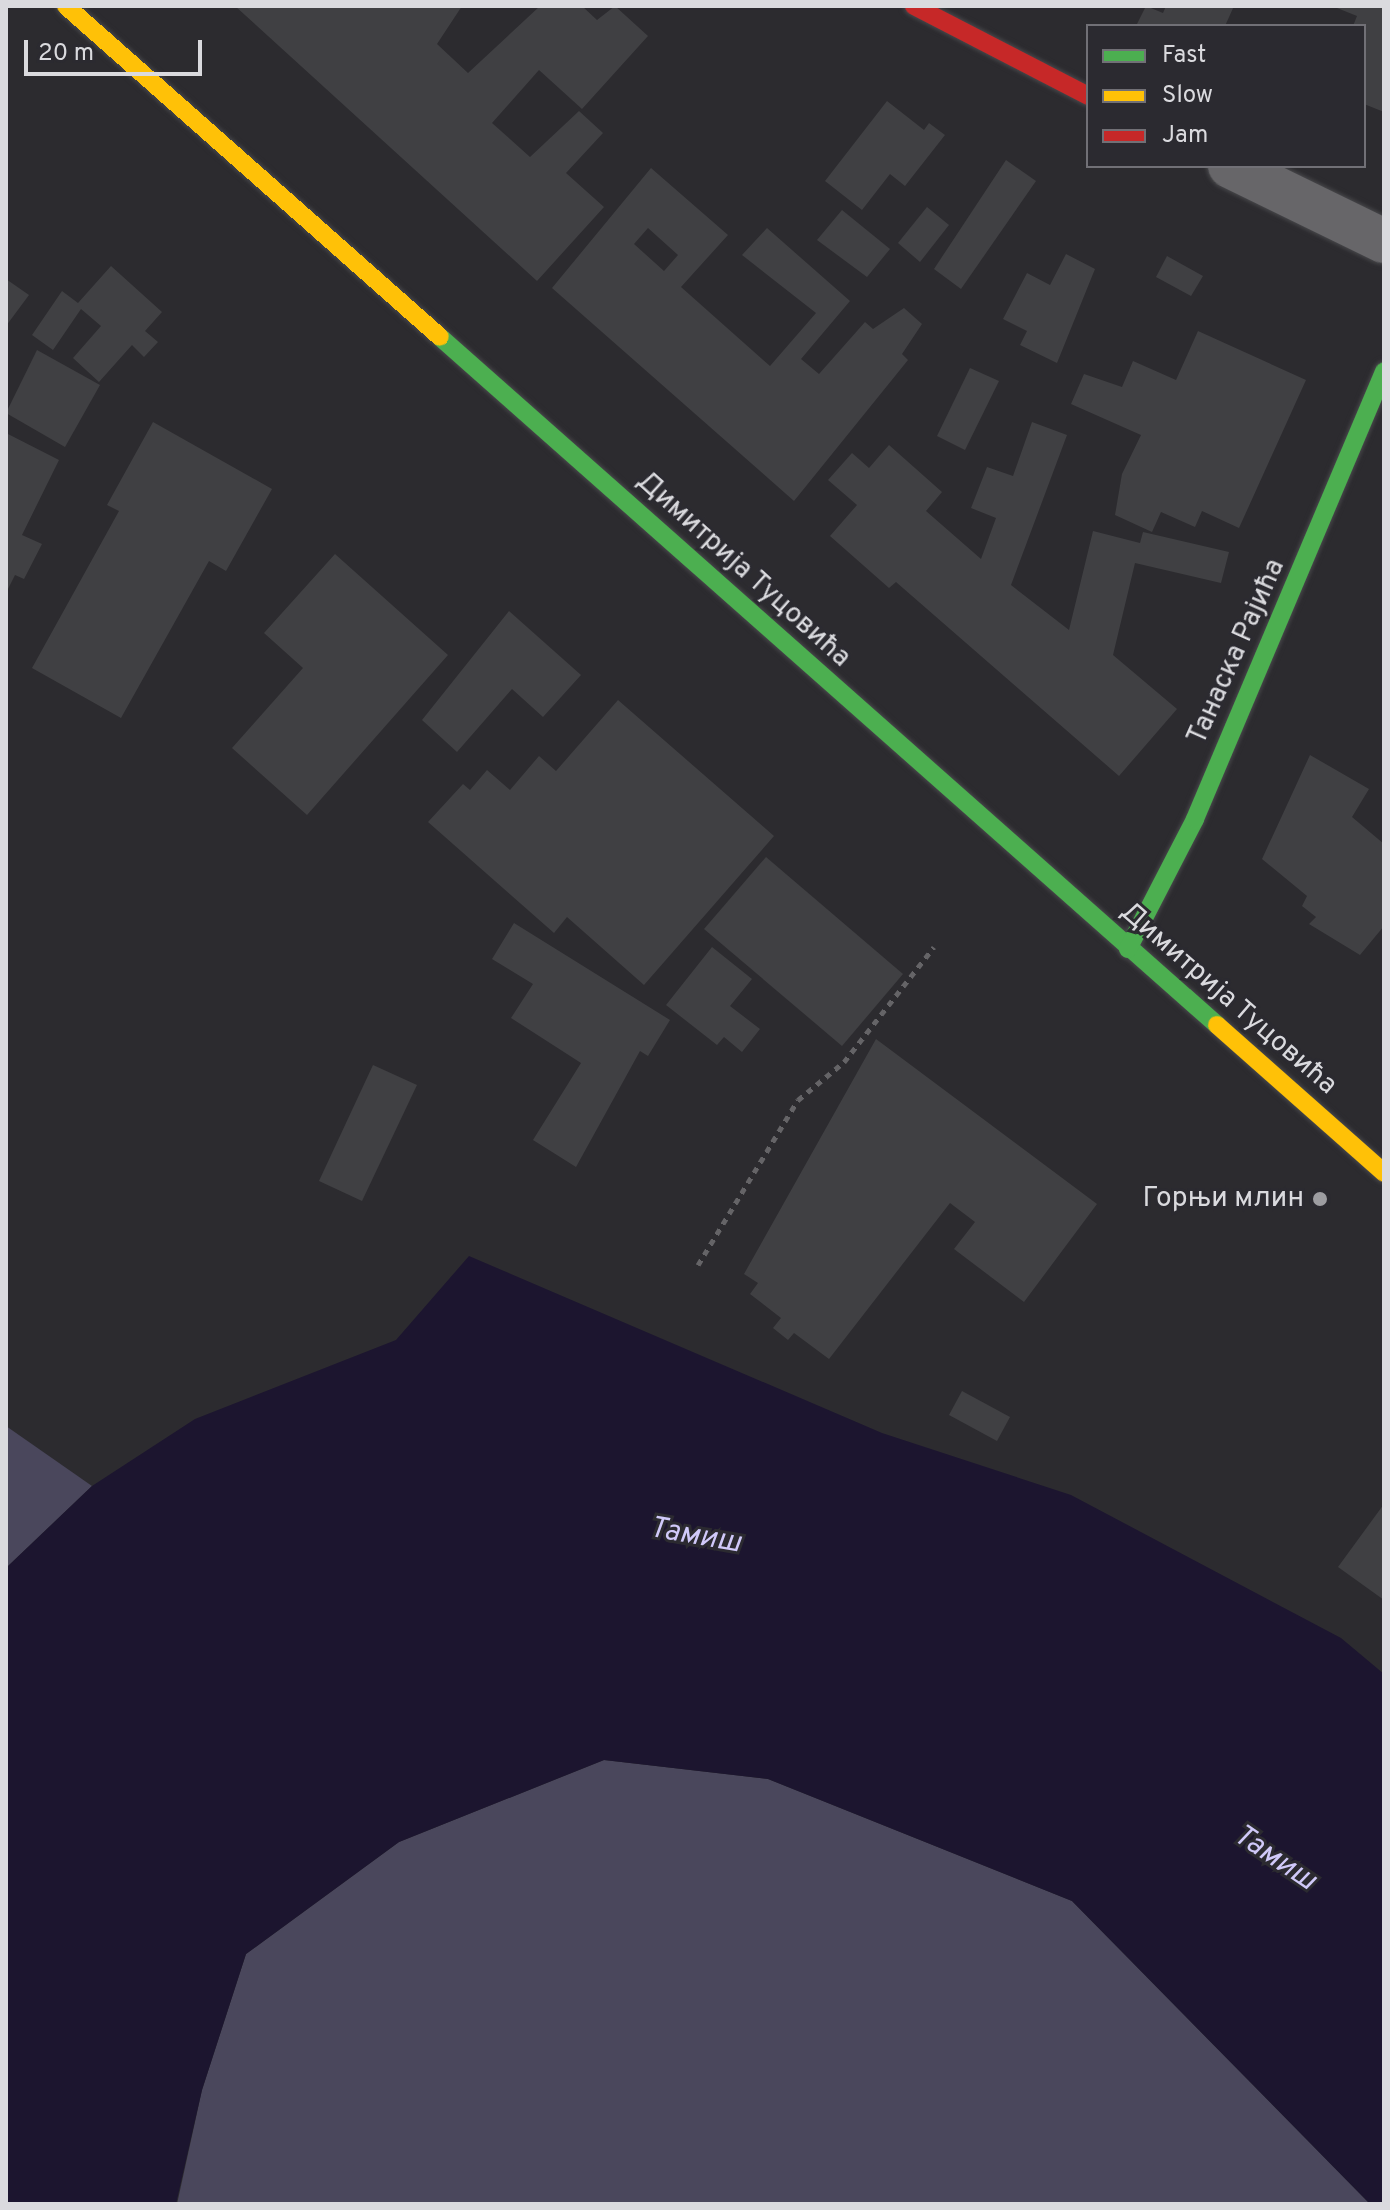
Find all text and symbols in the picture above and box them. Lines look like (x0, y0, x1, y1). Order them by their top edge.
scale bar (28, 24, 206, 74)
legend (1086, 24, 1366, 168)
text: 20 m (38, 39, 94, 69)
text: Fast (1162, 41, 1206, 71)
text: Slow (1162, 81, 1213, 111)
text: Jam (1162, 121, 1208, 151)
street label: Димитрија Туцовића (629, 465, 857, 675)
street label: Танаска Рајића (1181, 554, 1293, 750)
street label: Димитрија Туцовића (1112, 895, 1344, 1103)
place label: Горњи млин (1143, 1182, 1304, 1216)
marker: Горњи млин (1311, 1190, 1329, 1208)
water label: Тамиш (646, 1511, 744, 1563)
water label: Тамиш (1226, 1818, 1322, 1900)

